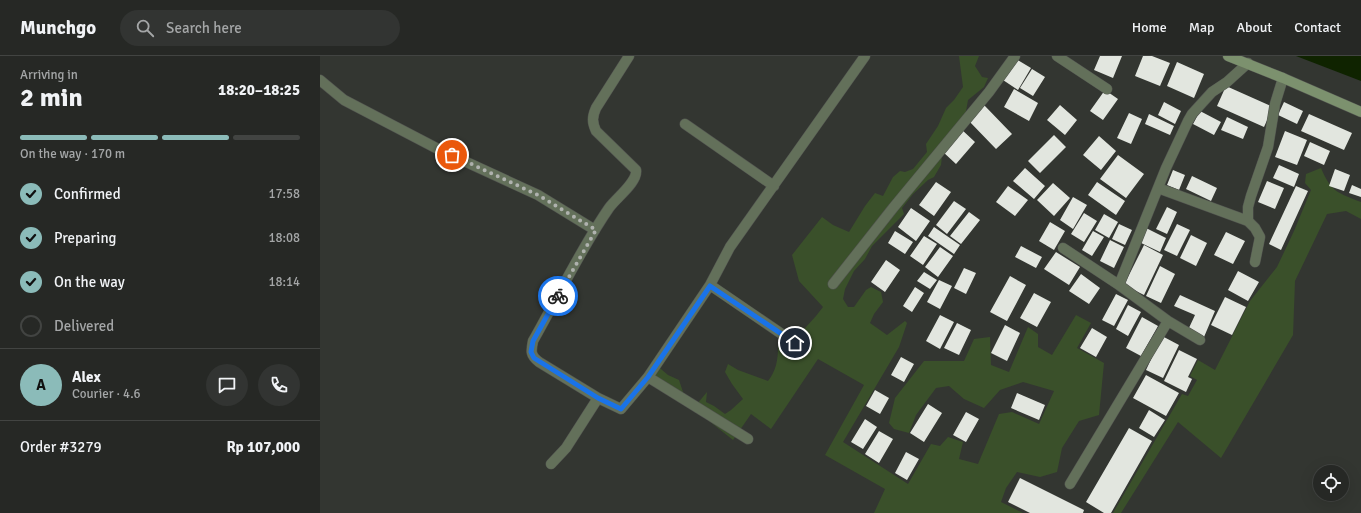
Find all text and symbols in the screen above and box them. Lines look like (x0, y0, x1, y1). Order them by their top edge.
search box (120, 10, 400, 46)
text: Munchgo (20, 16, 96, 40)
icon: search (134, 17, 156, 39)
text: Search here (166, 19, 242, 37)
text: Home (1132, 19, 1167, 36)
text: Map (1189, 19, 1214, 36)
text: About (1236, 19, 1272, 36)
text: Contact (1294, 19, 1341, 36)
text: Arriving in (20, 67, 78, 83)
text: 18:20–18:25 (218, 81, 300, 99)
text: 2 min (20, 82, 83, 114)
pin (435, 138, 469, 172)
icon: bag (441, 144, 463, 166)
text: On the way · 170 m (20, 146, 125, 162)
icon: check (20, 183, 42, 205)
text: Confirmed (54, 185, 121, 203)
text: 17:58 (268, 186, 300, 202)
icon: check (20, 227, 42, 249)
text: Preparing (54, 229, 117, 247)
text: 18:08 (268, 230, 300, 246)
icon: check (20, 271, 42, 293)
text: On the way (54, 273, 125, 291)
text: 18:14 (268, 274, 300, 290)
courier (538, 276, 578, 316)
icon: bike (547, 285, 569, 307)
text: Delivered (54, 317, 114, 335)
pin (778, 326, 812, 360)
icon: home (784, 332, 806, 354)
button: chat (206, 364, 248, 406)
button: phone (258, 364, 300, 406)
text: Alex (72, 368, 101, 386)
text: A (36, 376, 46, 394)
text: Courier · 4.6 (72, 386, 141, 402)
text: Order #3279 (20, 438, 102, 456)
text: Rp 107,000 (226, 438, 300, 456)
map controls (1313, 465, 1349, 501)
button: locate (1313, 465, 1349, 501)

